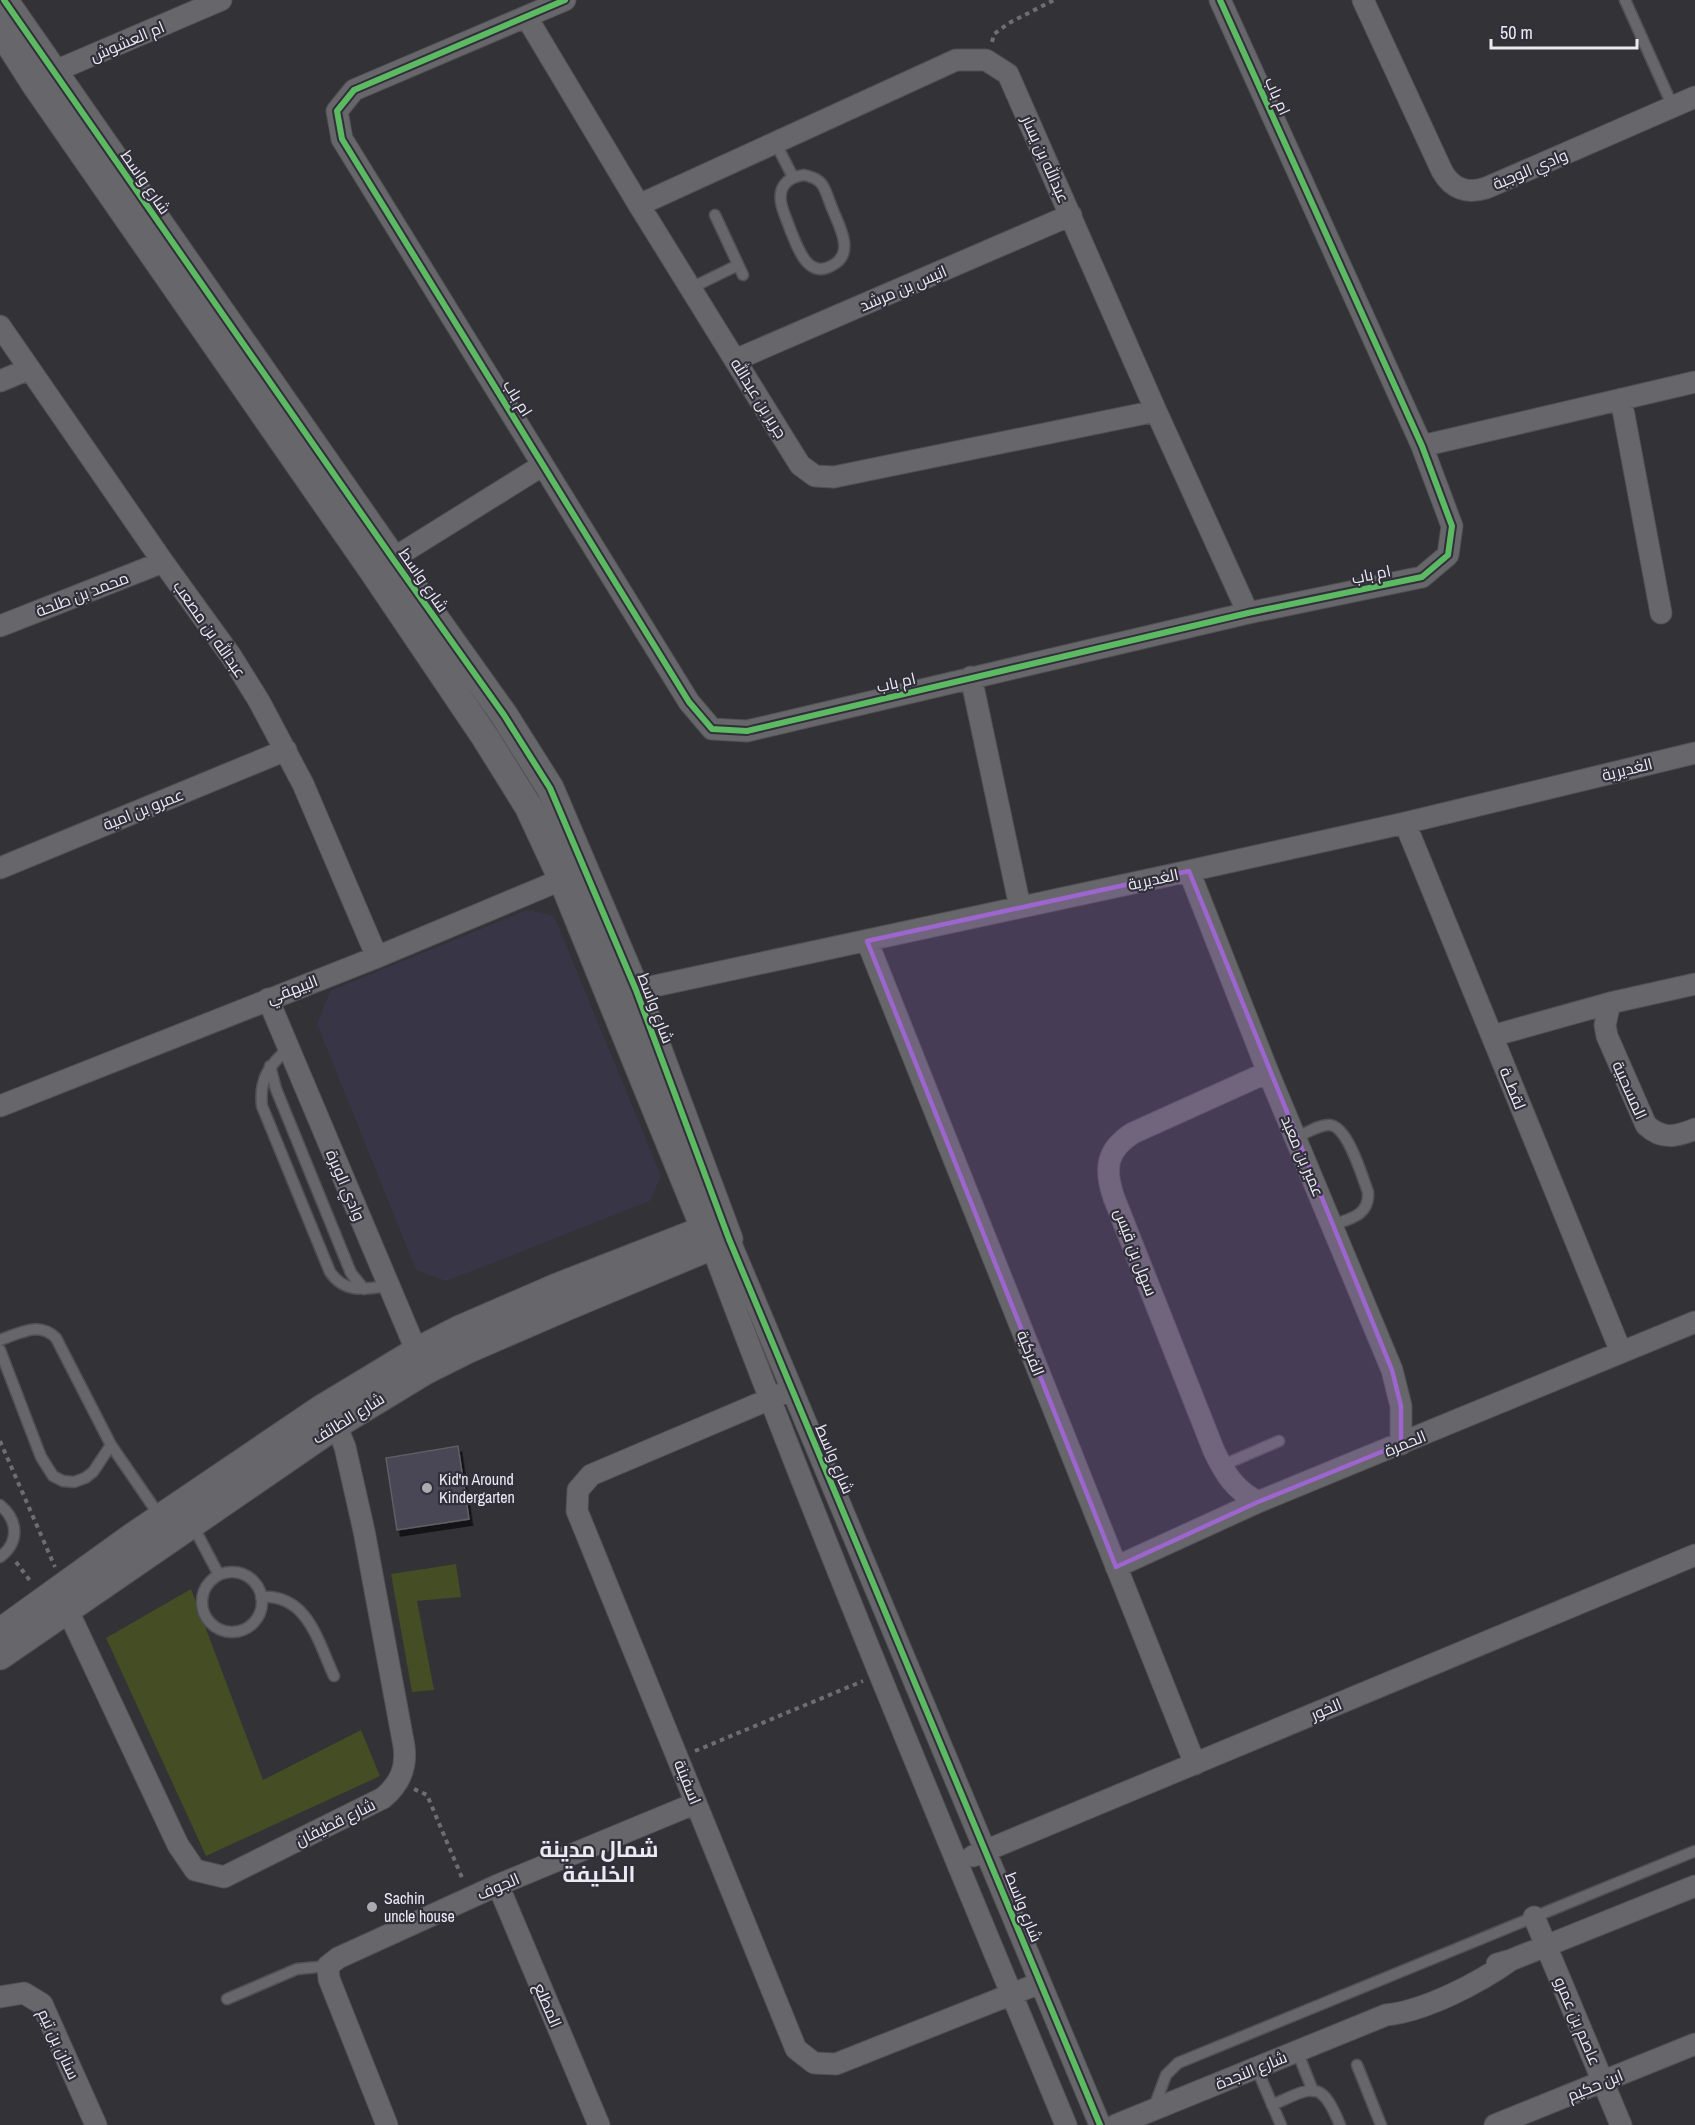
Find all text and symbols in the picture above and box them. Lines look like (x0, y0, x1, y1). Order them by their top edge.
scale bar (1491, 12, 1636, 50)
street label: ام العشوش (86, 15, 168, 68)
text: 50 m (1500, 20, 1533, 45)
street label: ام باب (1259, 73, 1296, 119)
street label: عبدالله بن يسار (1017, 111, 1075, 206)
street label: وادي الوجبة (1489, 143, 1572, 197)
street label: شارع واسط (115, 146, 176, 219)
street label: انيس بن مرشد (856, 260, 950, 316)
street label: جرير بن عبدالله (726, 354, 792, 442)
street label: ام باب (497, 375, 538, 421)
street label: شارع واسط (393, 544, 454, 617)
street label: ام باب (1349, 559, 1393, 590)
street label: محمد بن طلحة (32, 566, 132, 622)
street label: عبدالله بن مصعب (168, 576, 252, 682)
street label: ام باب (874, 667, 918, 698)
street label: الغديرية (1599, 752, 1655, 786)
street label: عمرو بن امية (99, 783, 187, 835)
street label: الغديرية (1126, 863, 1180, 895)
street label: البيهقي (263, 969, 322, 1012)
street label: شارع واسط (632, 970, 679, 1047)
street label: المسحبية (1607, 1057, 1653, 1123)
street label: لقطــة (1495, 1064, 1531, 1112)
street label: عمير بن معبد (1276, 1112, 1330, 1200)
street label: وادي الوبرة (318, 1146, 371, 1225)
street label: سهل بن قيس (1109, 1205, 1163, 1299)
street label: الفركية (1012, 1327, 1050, 1379)
street label: شارع الطائف (308, 1387, 389, 1450)
street label: شارع واسط (810, 1421, 860, 1498)
street label: الحمرة (1381, 1425, 1429, 1461)
place label: Kid'n Around Kindergarten (439, 1468, 515, 1508)
marker: Kid'n Around Kindergarten (420, 1481, 434, 1495)
street label: الخور (1306, 1693, 1345, 1726)
street label: اسفينة (669, 1756, 707, 1808)
street label: شارع قطيفان (291, 1793, 379, 1852)
district label: شمال مدينة الخليفة (539, 1834, 659, 1889)
street label: الجوف (473, 1867, 523, 1905)
street label: شارع واسط (999, 1869, 1048, 1946)
place label: Sachin uncle house (384, 1887, 455, 1927)
marker: Sachin uncle house (365, 1900, 379, 1914)
street label: عاصم بن عمرو (1549, 1973, 1607, 2069)
street label: المطلع (528, 1979, 567, 2031)
street label: سنان بن تيم (32, 2005, 85, 2083)
street label: شارع النجدة (1212, 2046, 1291, 2095)
street label: ابن حكيم (1564, 2064, 1626, 2107)

